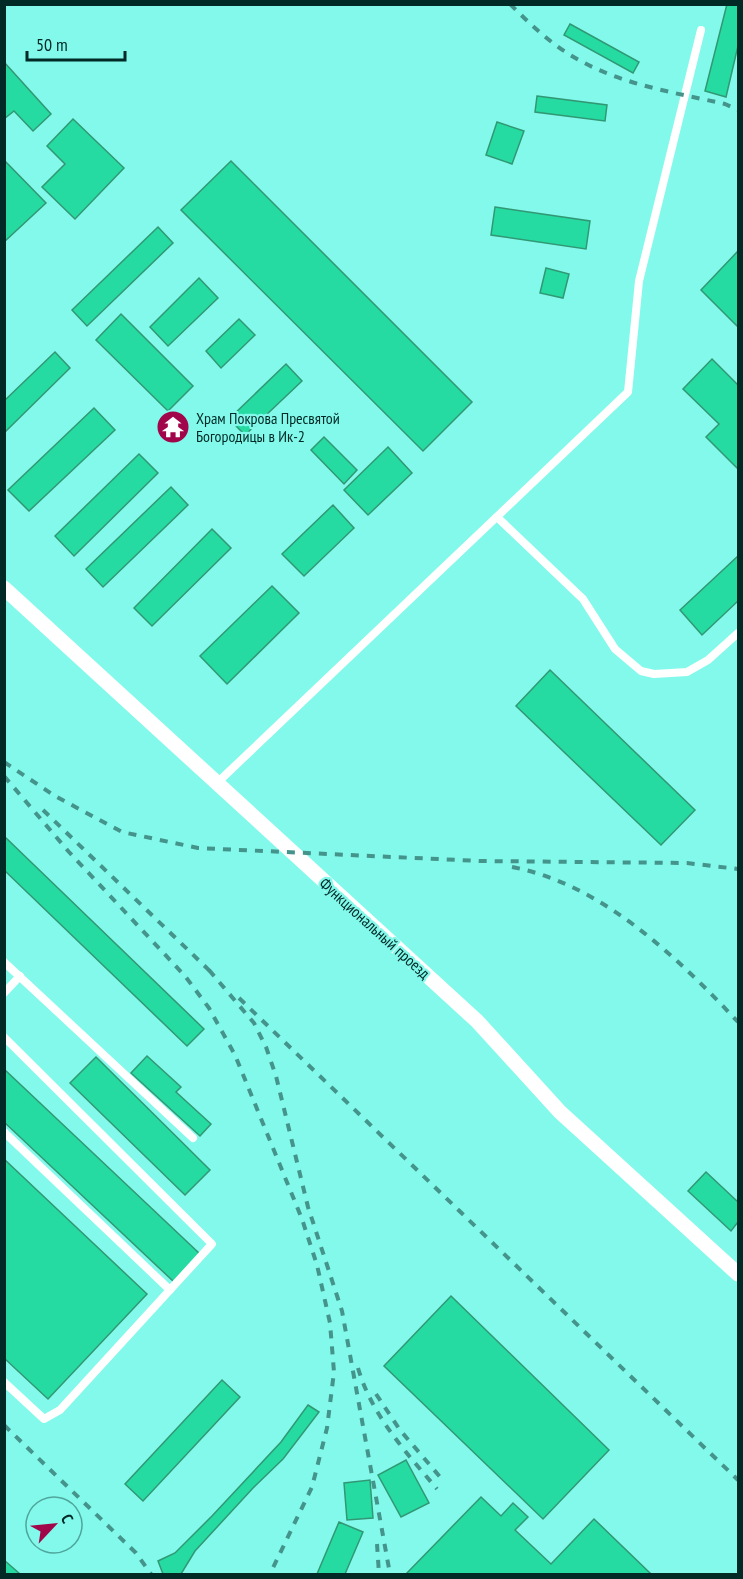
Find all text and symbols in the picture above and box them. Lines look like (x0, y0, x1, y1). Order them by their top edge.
scale bar (27, 24, 124, 62)
text: 50 m (36, 33, 68, 56)
place label: Храм Покрова Пресвятой Богородицы в Ик-2 (196, 408, 340, 446)
temple icon: Храм Покрова Пресвятой Богородицы в Ик-2 (155, 409, 191, 445)
street label: Функциональный проезд (316, 873, 434, 983)
north arrow (24, 1495, 84, 1555)
text: С (57, 1511, 78, 1527)

